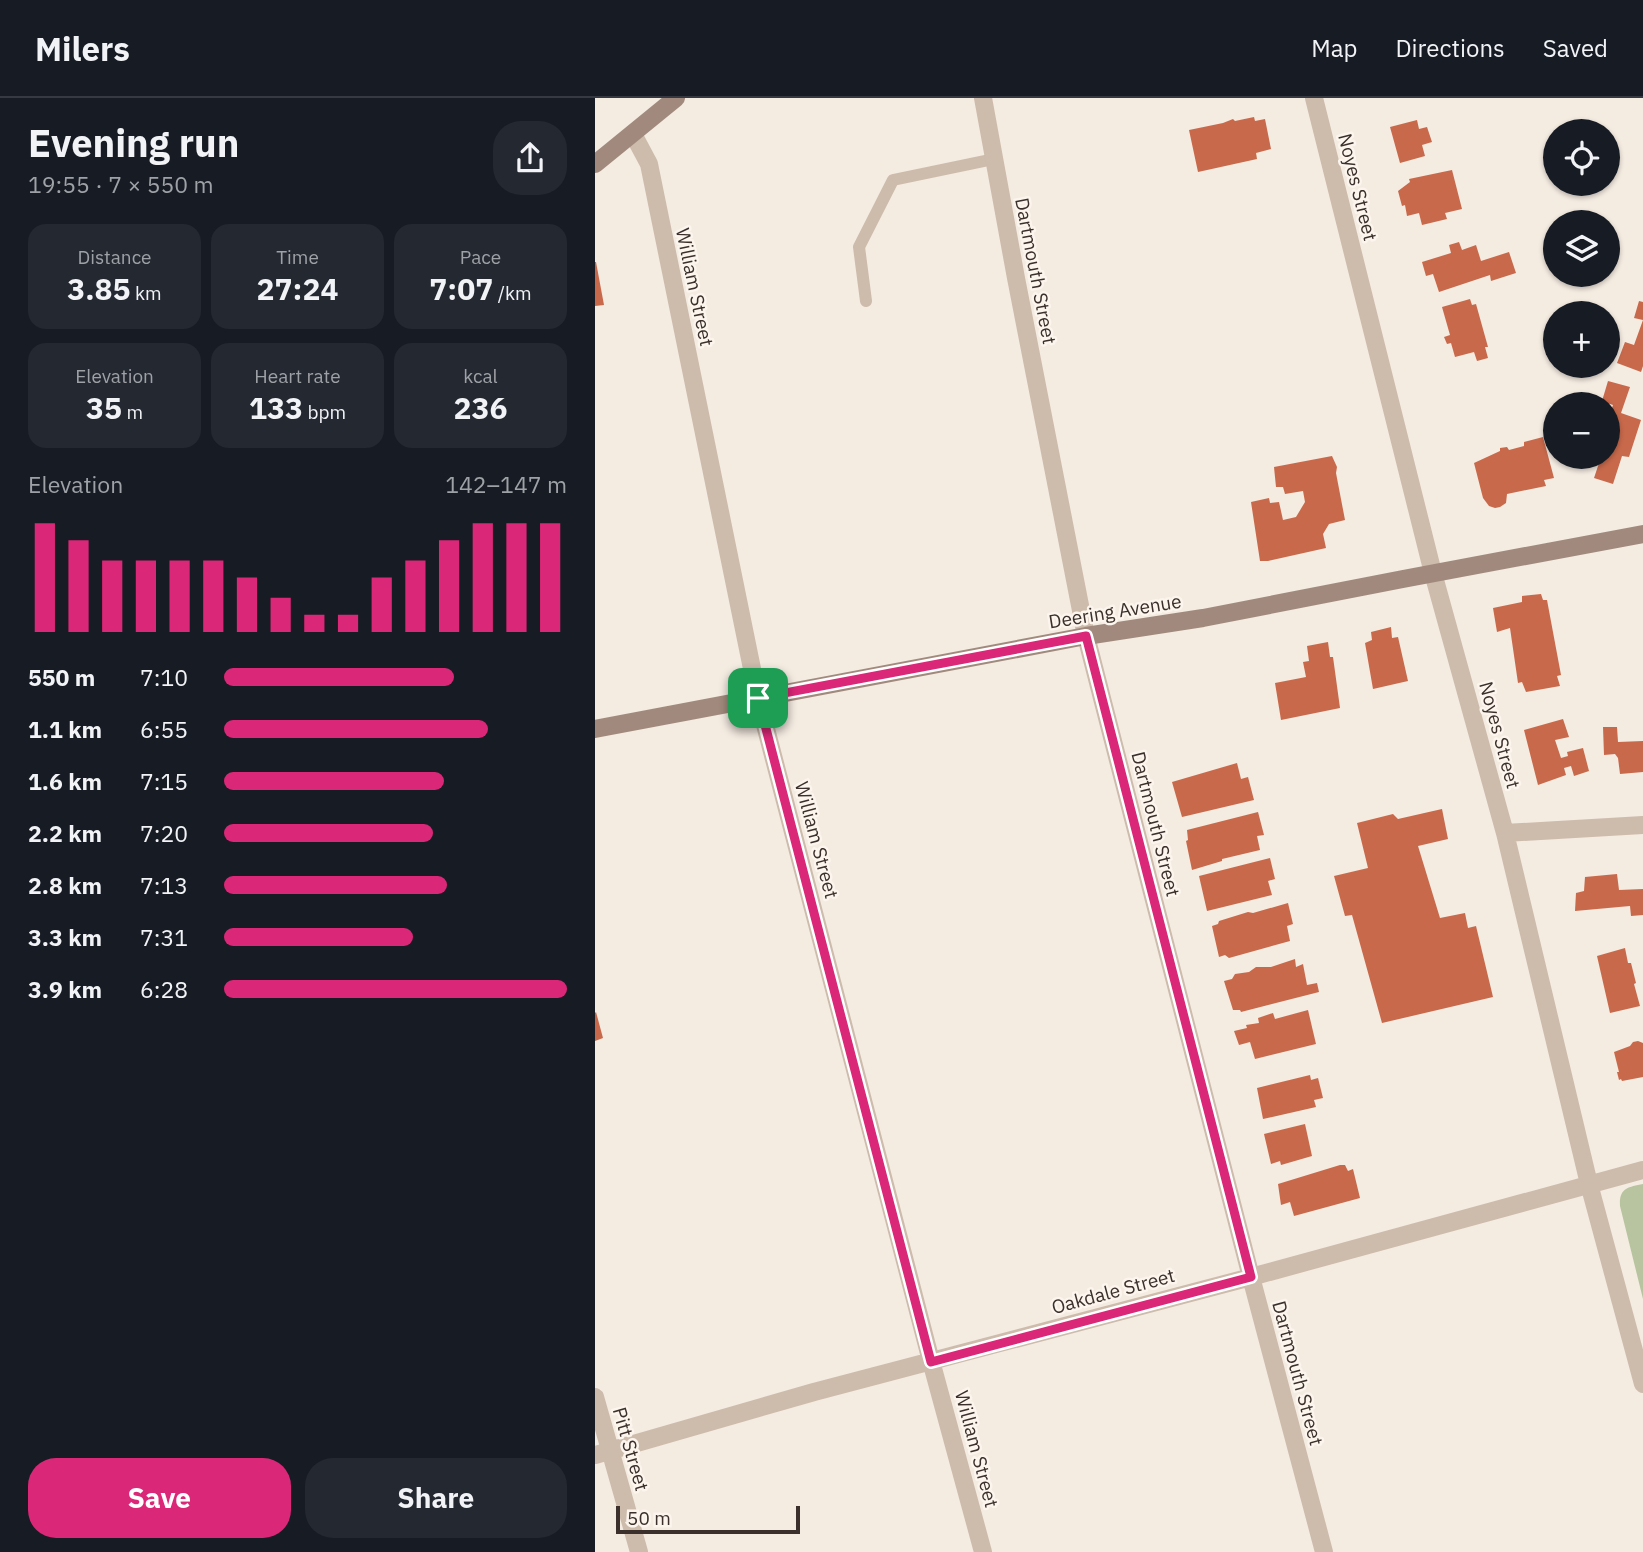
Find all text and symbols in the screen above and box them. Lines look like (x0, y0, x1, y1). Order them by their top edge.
text: Milers (35, 27, 130, 70)
text: Map (1311, 32, 1357, 64)
text: Directions (1395, 32, 1505, 64)
text: Saved (1543, 32, 1608, 64)
text: Evening run (28, 118, 239, 167)
map controls (1543, 119, 1620, 469)
button: locate (1543, 119, 1620, 196)
button: share (493, 121, 567, 195)
street label: Noyes Street (1333, 131, 1383, 243)
text: 19:55 · 7 × 550 m (28, 169, 214, 199)
street label: Dartmouth Street (1010, 196, 1062, 346)
button: layers (1543, 210, 1620, 287)
street label: William Street (671, 226, 719, 348)
text: Distance (77, 245, 152, 269)
text: Time (276, 245, 319, 269)
text: Pace (460, 245, 501, 269)
text: 3.85 (67, 269, 131, 308)
text: 27:24 (257, 269, 338, 308)
text: 7:07 (429, 269, 493, 308)
text: km (131, 281, 162, 305)
text: /km (493, 281, 532, 305)
button: + (1543, 301, 1620, 378)
text: Elevation (75, 364, 154, 388)
text: Heart rate (254, 364, 341, 388)
text: kcal (463, 364, 498, 388)
text: 35 (86, 388, 122, 427)
text: 133 (249, 388, 303, 427)
text: 236 (454, 388, 508, 427)
button: − (1543, 392, 1620, 469)
text: m (122, 400, 143, 424)
text: bpm (303, 400, 346, 424)
text: Elevation (28, 469, 123, 499)
text: 142–147 m (445, 469, 567, 499)
street label: Deering Avenue (1047, 589, 1183, 633)
text: 550 m (28, 662, 95, 692)
text: 7:10 (140, 662, 188, 692)
pin (728, 668, 788, 728)
icon: arrive (739, 679, 777, 717)
street label: Noyes Street (1474, 679, 1526, 791)
text: 1.1 km (28, 714, 102, 744)
text: 6:55 (140, 714, 188, 744)
street label: Dartmouth Street (1126, 749, 1186, 899)
text: 1.6 km (28, 766, 102, 796)
text: 7:15 (140, 766, 188, 796)
street label: William Street (790, 779, 844, 901)
text: 2.2 km (28, 818, 102, 848)
text: 7:20 (140, 818, 188, 848)
text: 2.8 km (28, 870, 102, 900)
text: 7:13 (140, 870, 188, 900)
text: 3.3 km (28, 922, 102, 952)
text: 7:31 (140, 922, 188, 952)
text: 3.9 km (28, 974, 102, 1004)
text: 6:28 (140, 974, 188, 1004)
street label: Oakdale Street (1049, 1263, 1177, 1319)
street label: Dartmouth Street (1267, 1298, 1329, 1448)
street label: William Street (950, 1388, 1004, 1510)
street label: Pitt Street (608, 1404, 654, 1494)
button: Save (28, 1458, 291, 1538)
button: Share (305, 1458, 567, 1538)
scale bar (616, 1503, 800, 1535)
text: 50 m (627, 1506, 671, 1530)

